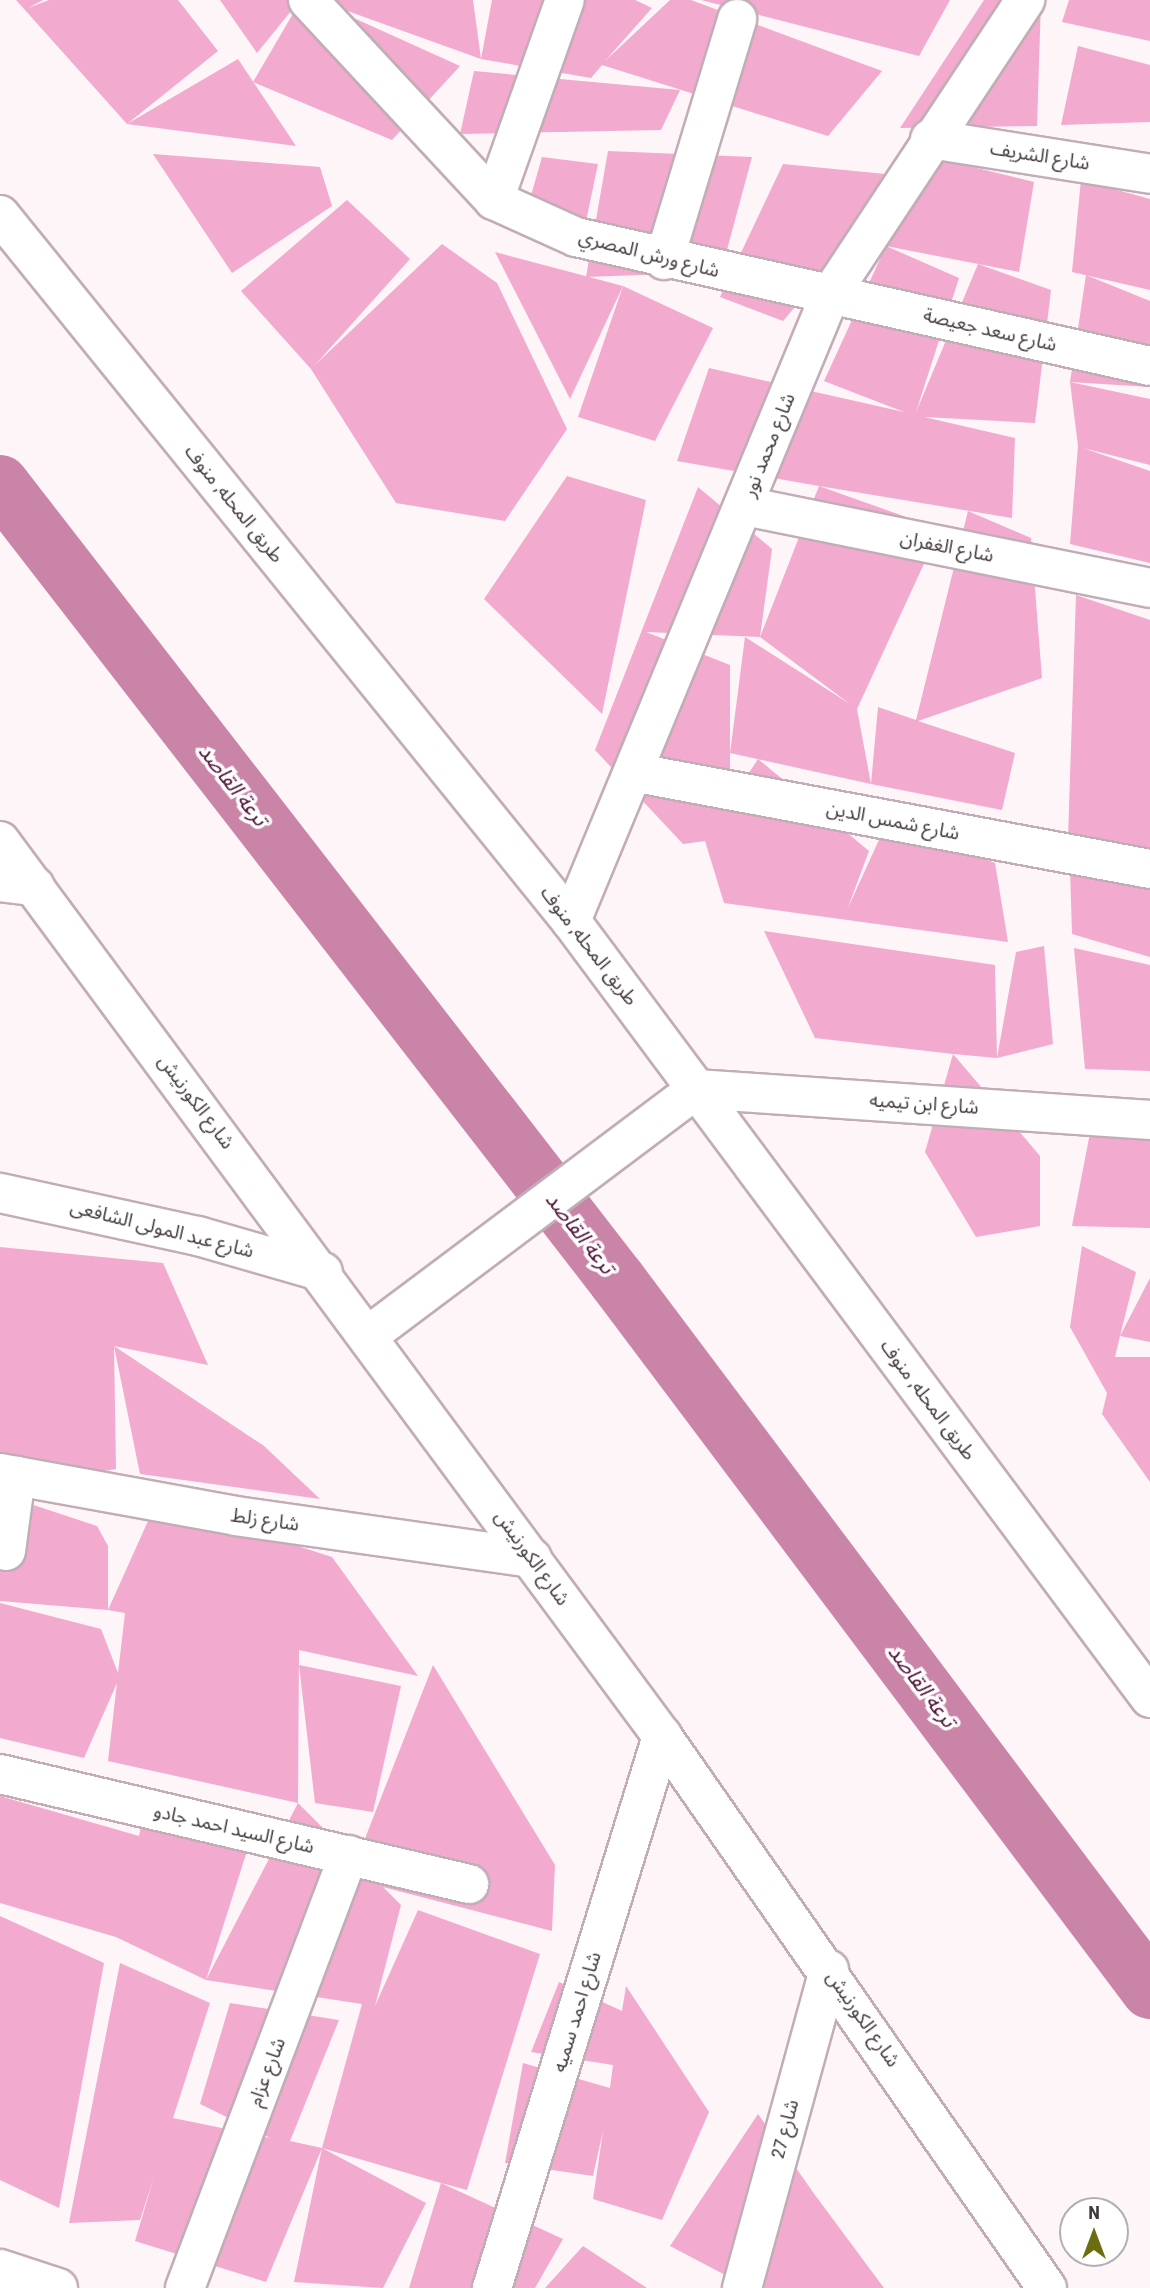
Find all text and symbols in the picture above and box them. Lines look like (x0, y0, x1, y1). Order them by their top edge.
street label: شارع الشريف (989, 137, 1091, 175)
street label: شارع ورش المصري (576, 226, 722, 282)
street label: شارع سعد جعيصة (921, 304, 1059, 356)
street label: شارع محمد نور (738, 390, 800, 500)
street label: طريق المحله, منوف (180, 441, 288, 567)
street label: شارع الغفران (898, 527, 996, 567)
water label: ترعة القاصد (193, 739, 273, 831)
street label: شارع شمس الدين (825, 797, 961, 845)
street label: طريق المحله, منوف (535, 882, 643, 1010)
street label: شارع الكورنيش (153, 1050, 239, 1154)
street label: شارع ابن تيميه (869, 1089, 979, 1119)
water label: ترعة القاصد (540, 1187, 620, 1279)
street label: شارع عبد المولى الشافعى (68, 1195, 256, 1263)
street label: طريق المحله, منوف (875, 1335, 981, 1465)
street label: شارع زلط (229, 1504, 301, 1536)
street label: شارع الكورنيش (490, 1506, 574, 1610)
water label: ترعة القاصد (883, 1640, 961, 1732)
street label: شارع السيد احمد جادو (152, 1799, 316, 1859)
street label: شارع احمد سميه (548, 1949, 606, 2075)
street label: شارع الكورنيش (821, 1967, 905, 2071)
street label: شارع عزام (244, 2034, 290, 2110)
street label: شارع 27 (766, 2097, 804, 2161)
north arrow (1059, 2197, 1129, 2267)
text: N (1088, 2201, 1100, 2224)

